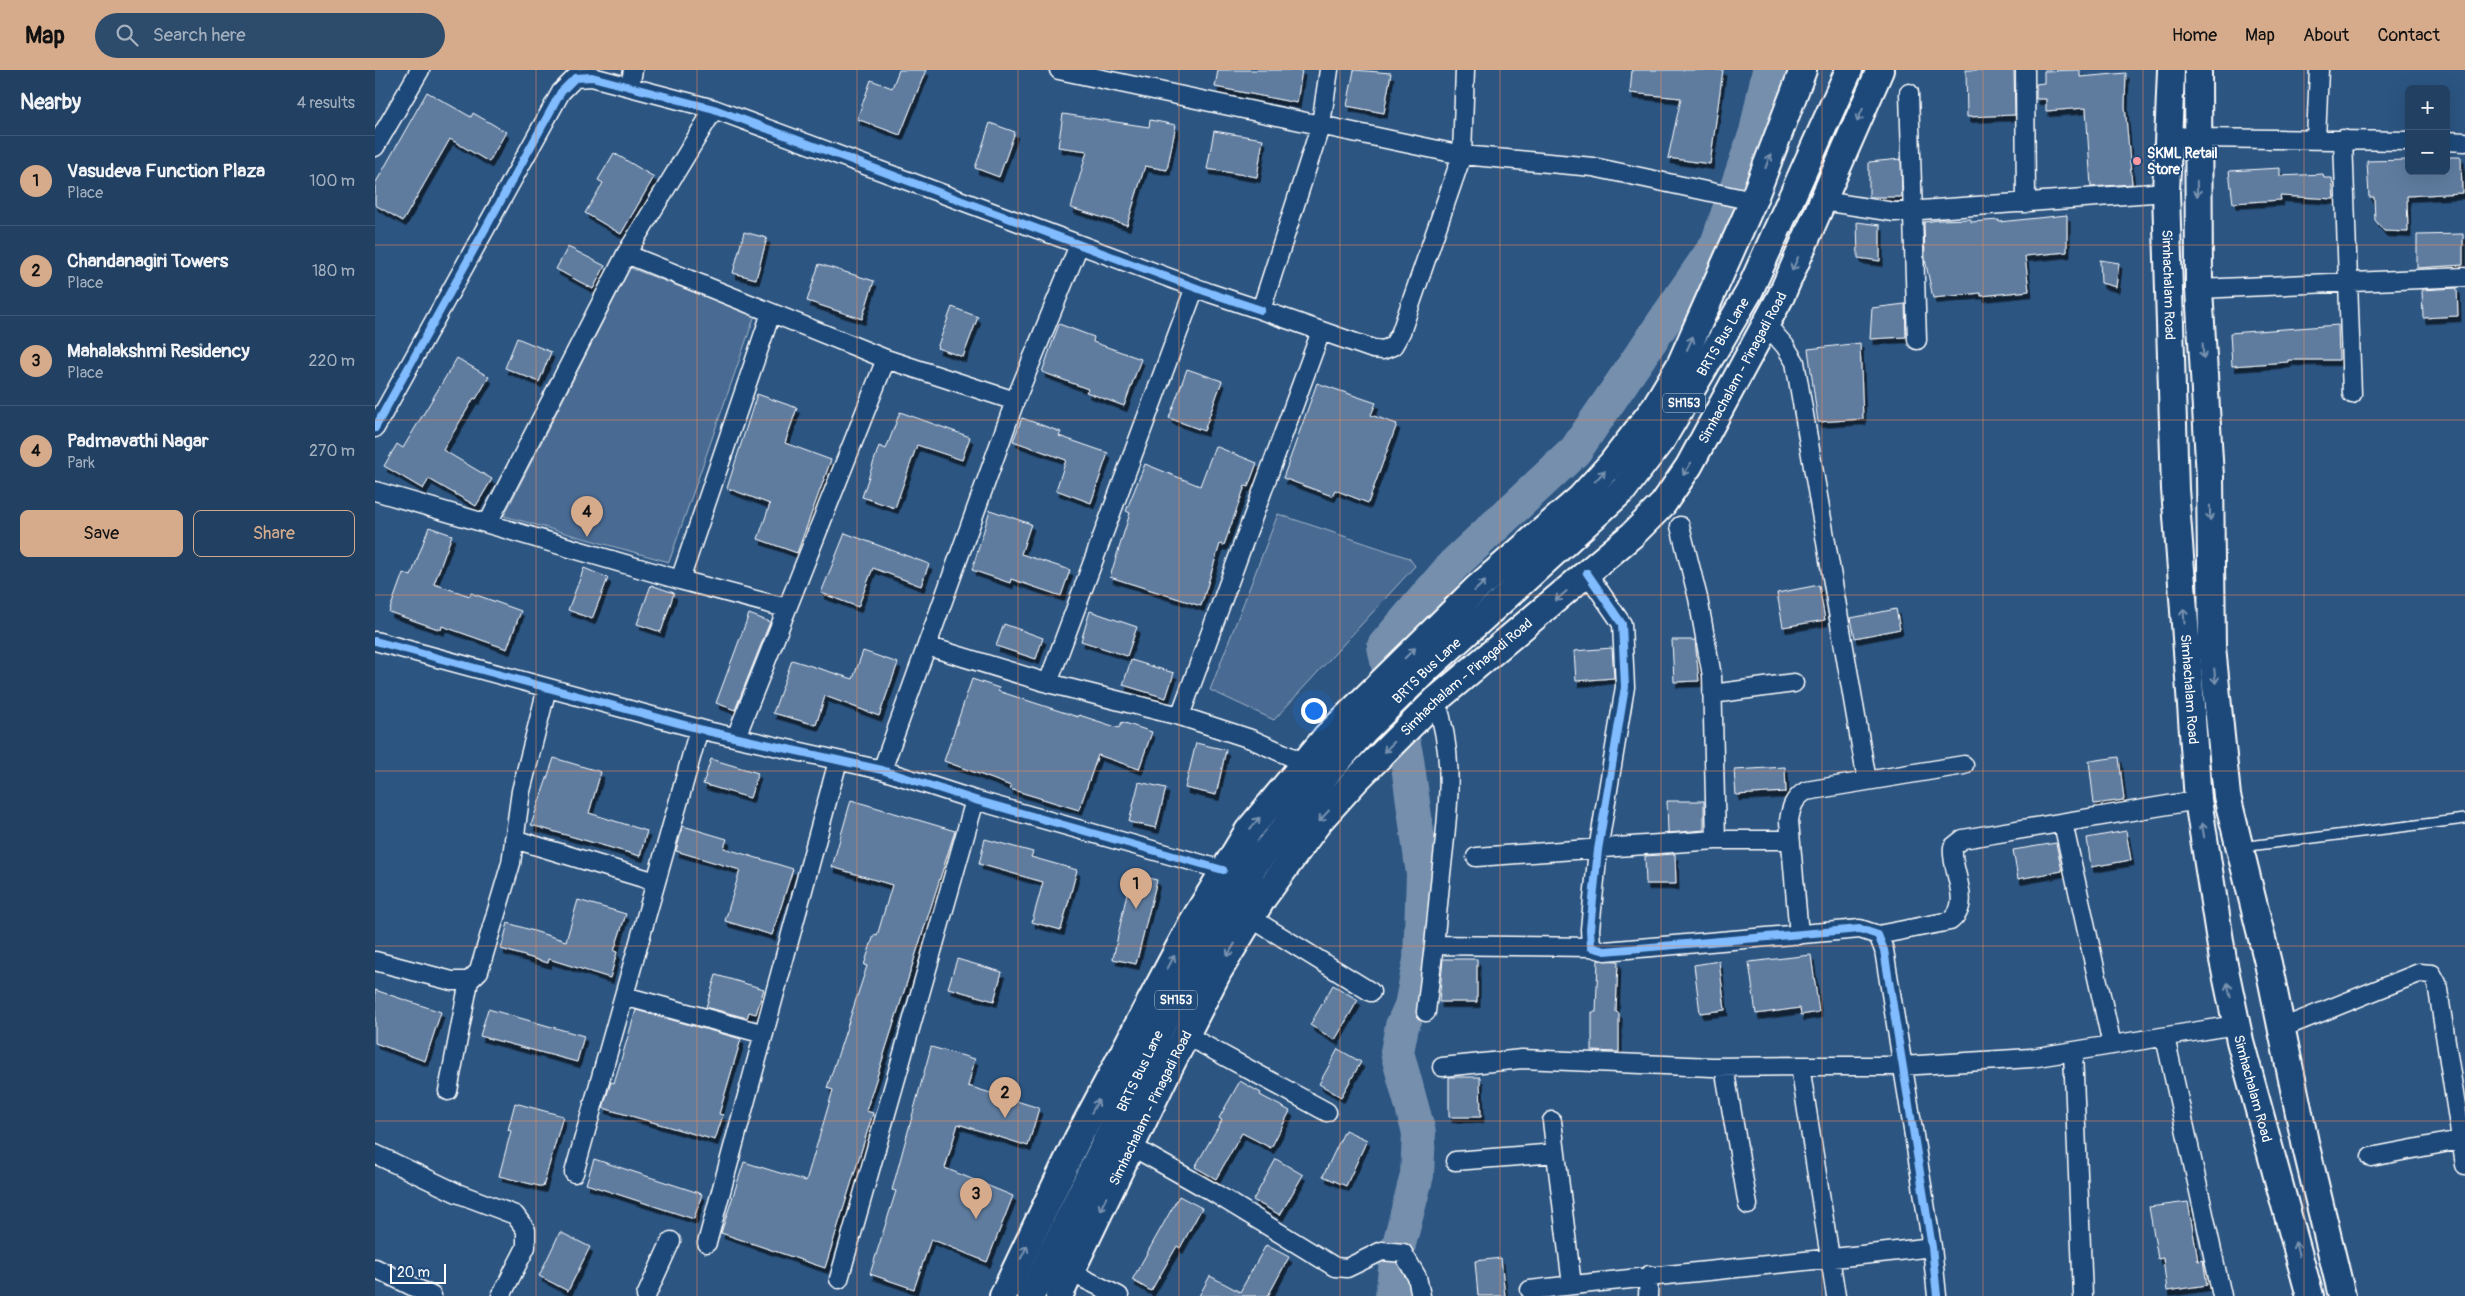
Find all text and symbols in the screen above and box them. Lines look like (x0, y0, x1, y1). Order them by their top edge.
search box (95, 13, 445, 58)
text: Map (25, 21, 65, 50)
icon: search (113, 21, 141, 49)
text: Search here (153, 23, 246, 47)
text: Home (2172, 24, 2217, 47)
text: Map (2245, 24, 2275, 47)
text: About (2303, 24, 2349, 47)
text: Contact (2377, 24, 2440, 47)
map controls (2405, 85, 2450, 175)
button: + (2405, 85, 2450, 130)
text: Nearby (20, 89, 81, 116)
text: 4 results (297, 93, 355, 113)
one-way arrow (1855, 107, 1865, 122)
button: − (2405, 130, 2450, 175)
place label: SKML Retail Store (2147, 145, 2218, 178)
one-way arrow (1764, 154, 1773, 169)
marker: SKML Retail Store (2131, 155, 2143, 167)
text: Vasudeva Function Plaza (67, 159, 265, 183)
text: 1 (33, 171, 39, 191)
text: 100 m (309, 171, 355, 191)
one-way arrow (2193, 180, 2202, 196)
text: Place (67, 183, 103, 203)
street label: Simhachalam Road (2159, 229, 2179, 340)
text: Chandanagiri Towers (67, 249, 228, 273)
one-way arrow (1790, 256, 1800, 271)
text: 2 (32, 261, 40, 281)
text: 180 m (312, 261, 355, 281)
text: Place (67, 273, 103, 293)
street label: Simhachalam - Pinagadi Road (1694, 289, 1790, 446)
street label: BRTS Bus Lane (1693, 294, 1752, 379)
one-way arrow (1686, 336, 1696, 351)
text: Mahalakshmi Residency (67, 339, 250, 363)
one-way arrow (2198, 343, 2207, 359)
text: 3 (32, 351, 40, 371)
text: 220 m (309, 351, 355, 371)
text: Place (67, 363, 103, 383)
road number: SH153 (1663, 393, 1705, 412)
text: Padmavathi Nagar (67, 429, 209, 453)
text: 4 (31, 441, 41, 461)
text: 270 m (309, 441, 355, 461)
text: Park (67, 453, 95, 473)
one-way arrow (1682, 462, 1692, 476)
one-way arrow (1594, 470, 1605, 483)
pin: 4 (571, 496, 603, 537)
one-way arrow (2205, 505, 2215, 521)
button: Save (20, 510, 183, 557)
button: Share (193, 510, 355, 557)
one-way arrow (1473, 580, 1486, 592)
one-way arrow (1554, 591, 1567, 602)
one-way arrow (2180, 608, 2189, 624)
street label: Simhachalam - Pinagadi Road (1397, 614, 1536, 739)
street label: BRTS Bus Lane (1389, 634, 1464, 707)
street label: Simhachalam Road (2177, 634, 2202, 745)
one-way arrow (1404, 647, 1416, 659)
one-way arrow (2210, 667, 2220, 683)
your location (1301, 698, 1327, 724)
one-way arrow (1383, 741, 1395, 753)
one-way arrow (1318, 810, 1329, 823)
one-way arrow (1249, 817, 1260, 830)
one-way arrow (2198, 822, 2208, 838)
pin: 1 (1120, 868, 1152, 909)
one-way arrow (1226, 942, 1236, 956)
one-way arrow (1167, 955, 1176, 970)
one-way arrow (2224, 983, 2233, 999)
road number: SH153 (1155, 990, 1197, 1010)
street label: BRTS Bus Lane (1113, 1027, 1167, 1114)
street label: Simhachalam - Pinagadi Road (1105, 1028, 1195, 1188)
street label: Simhachalam Road (2230, 1033, 2276, 1144)
pin: 2 (989, 1077, 1021, 1118)
one-way arrow (1091, 1099, 1100, 1114)
pin: 3 (960, 1178, 992, 1219)
one-way arrow (1098, 1196, 1107, 1211)
one-way arrow (2292, 1241, 2301, 1257)
one-way arrow (1020, 1245, 1029, 1260)
scale bar (390, 1261, 446, 1284)
text: 20 m (397, 1264, 430, 1281)

